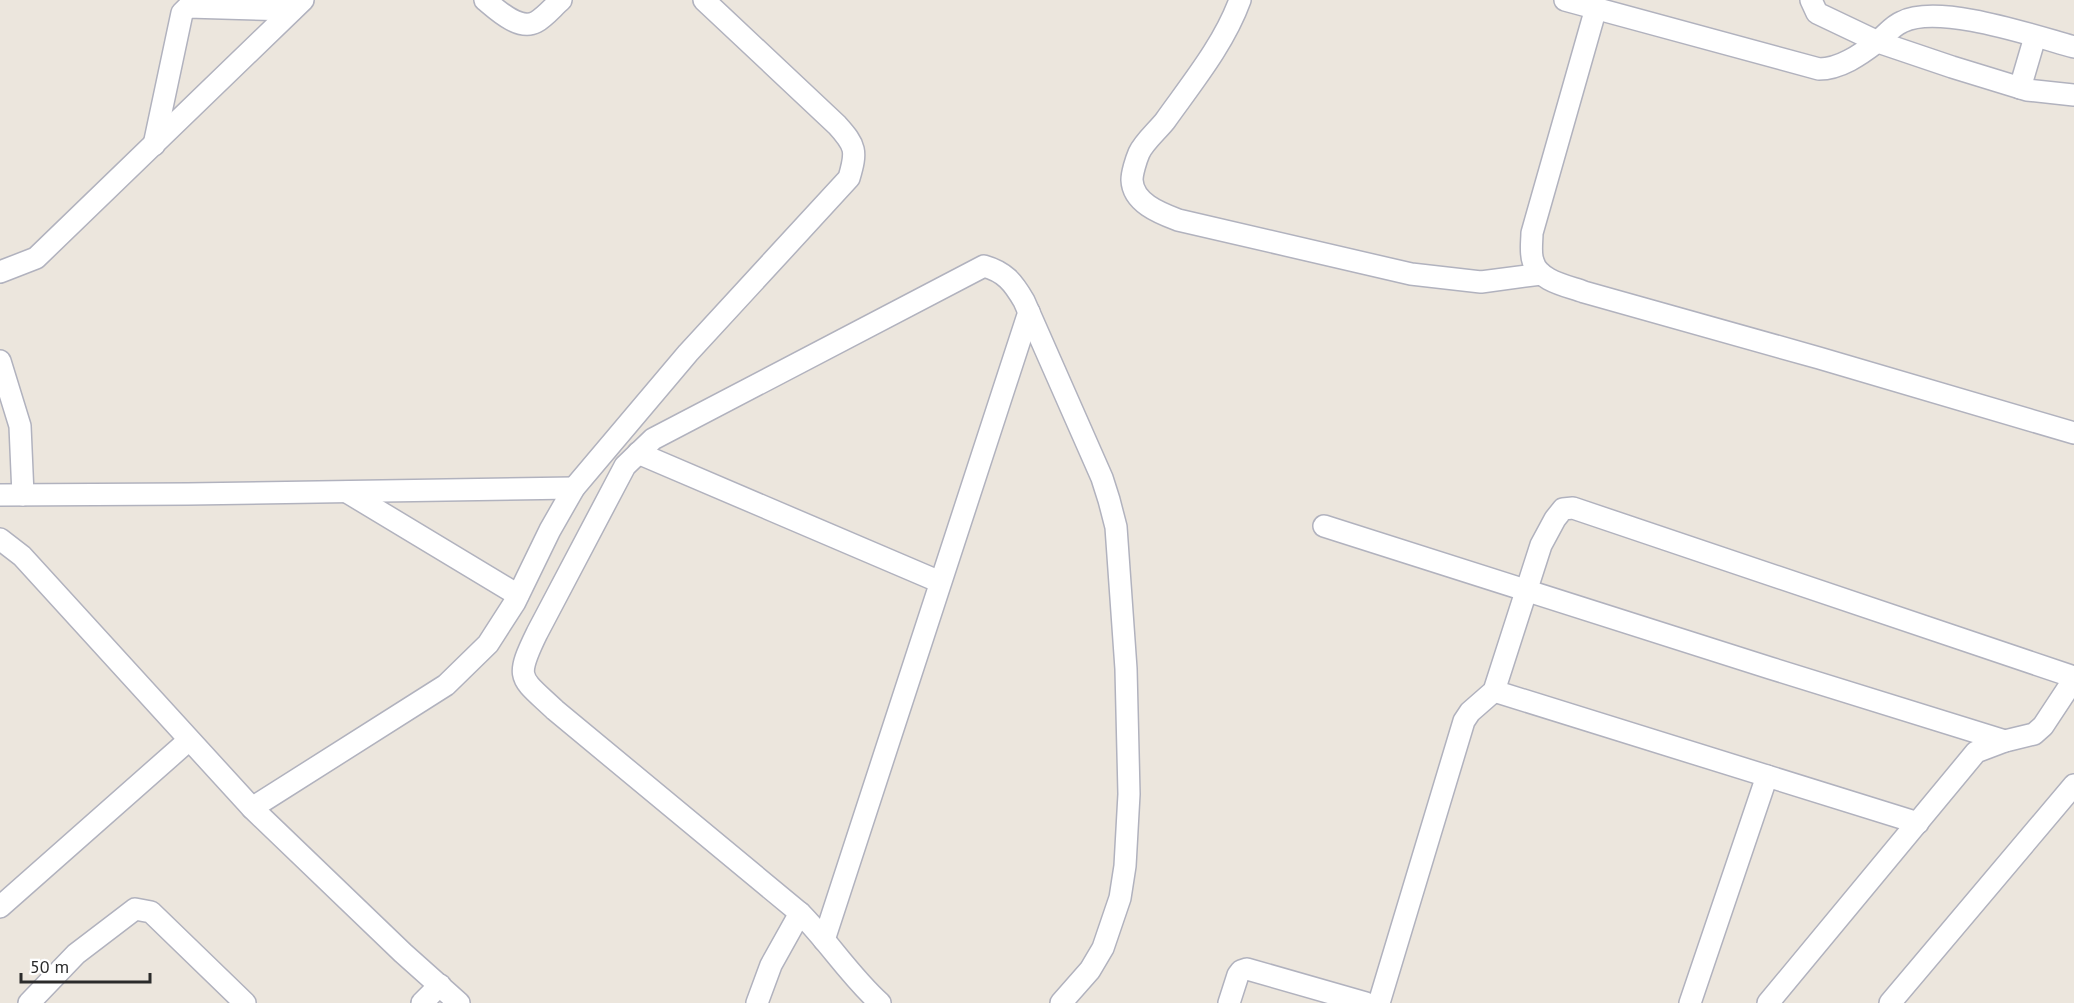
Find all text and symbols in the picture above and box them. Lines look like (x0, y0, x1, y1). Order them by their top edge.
scale bar (21, 946, 150, 984)
text: 50 m (30, 955, 69, 978)

